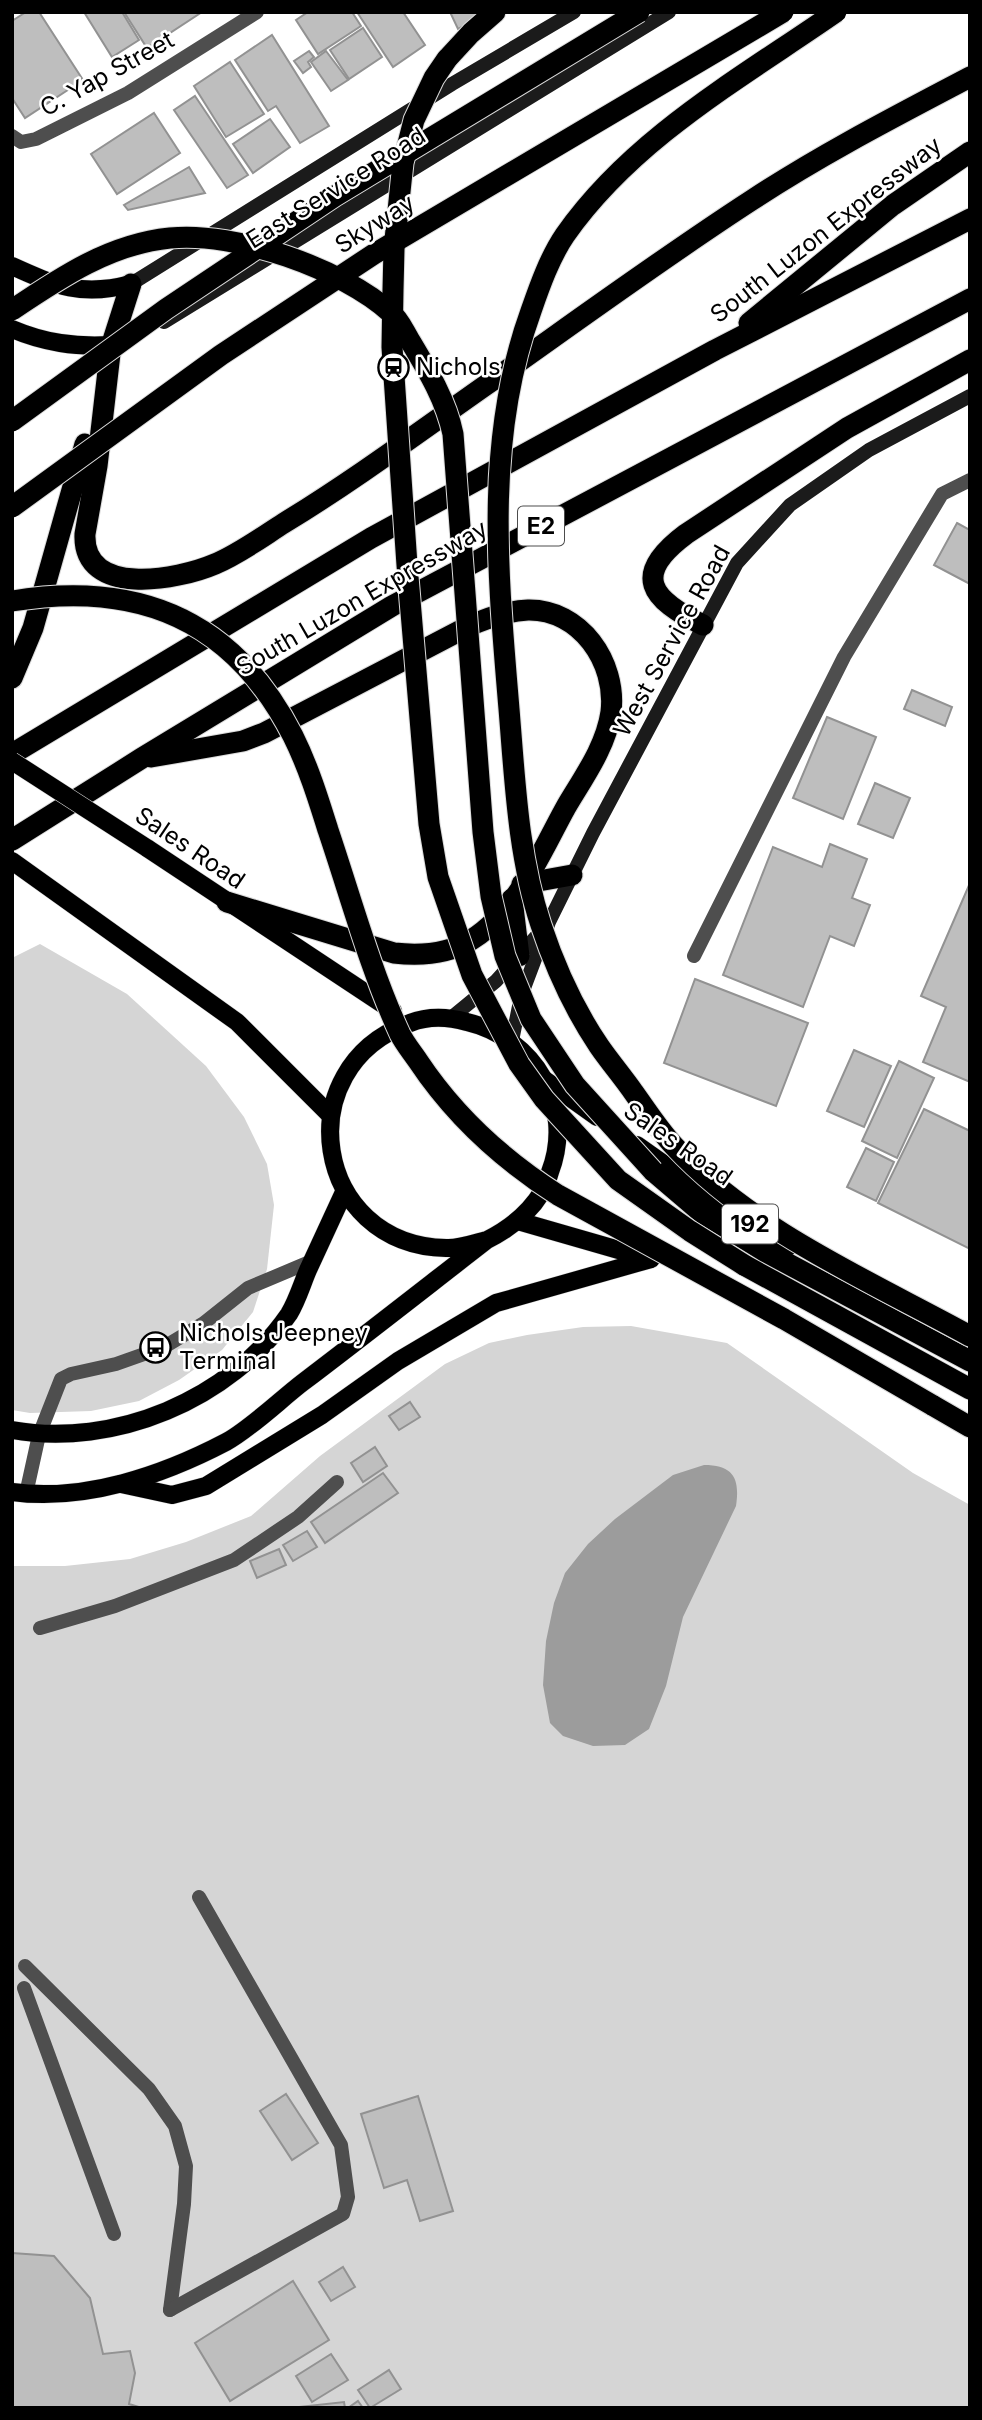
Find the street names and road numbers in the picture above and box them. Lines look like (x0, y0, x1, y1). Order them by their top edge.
street label: C. Yap Street (35, 25, 179, 122)
street label: East Service Road (241, 121, 431, 254)
street label: South Luzon Expressway (704, 130, 947, 329)
street label: Skyway (330, 188, 420, 259)
road number: E2 (518, 506, 564, 546)
street label: South Luzon Expressway (231, 514, 492, 681)
street label: West Service Road (607, 540, 736, 741)
street label: Sales Road (130, 800, 251, 895)
street label: Sales Road (618, 1096, 738, 1192)
road number: 192 (722, 1204, 778, 1244)

